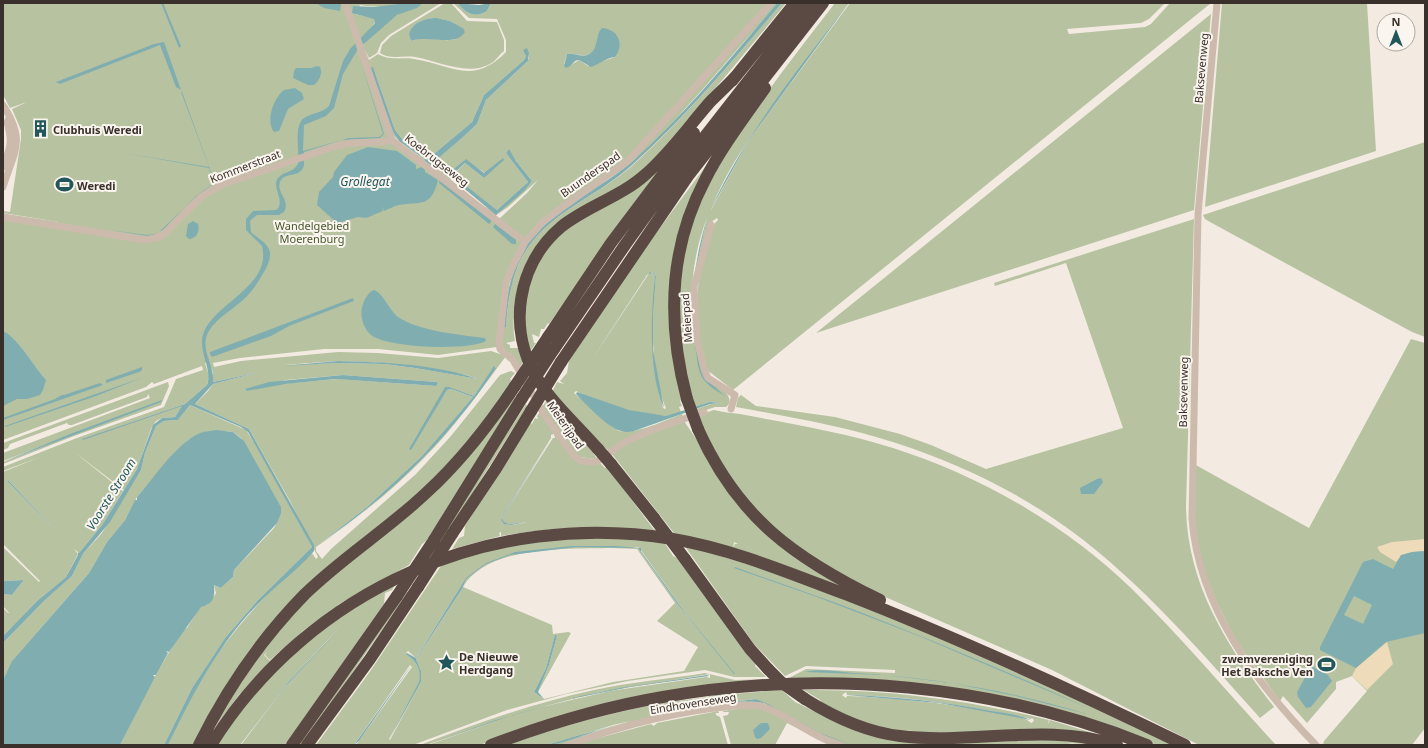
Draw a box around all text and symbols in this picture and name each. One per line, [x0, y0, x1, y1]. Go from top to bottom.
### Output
north arrow [1376, 12, 1416, 52]
text: N [1392, 14, 1400, 29]
street label: Baksevenweg [1190, 32, 1212, 104]
building icon: Clubhuis Weredi [30, 119, 50, 139]
place label: Clubhuis Weredi [53, 122, 142, 137]
street label: Koebrugseweg [402, 130, 472, 190]
street label: Kommerstraat [207, 146, 283, 186]
street label: Buunderspad [557, 148, 623, 200]
water label: Grollegat [340, 173, 391, 190]
sports icon: Weredi [54, 175, 74, 195]
place label: Weredi [77, 178, 116, 193]
park label: Wandelgebied Moerenburg [275, 218, 349, 246]
street label: Meierpad [677, 293, 695, 343]
street label: Baksevenweg [1175, 357, 1191, 427]
street label: Meierijpad [544, 398, 588, 452]
water label: Voorste Stroom [82, 455, 140, 533]
place label: De Nieuwe Herdgang [459, 649, 519, 677]
place label: zwemvereniging Het Baksche Ven [1221, 651, 1313, 679]
place icon: De Nieuwe Herdgang [436, 652, 456, 672]
sports icon: zwemvereniging Het Baksche Ven [1316, 654, 1336, 674]
street label: Eindhovenseweg [649, 689, 737, 717]

